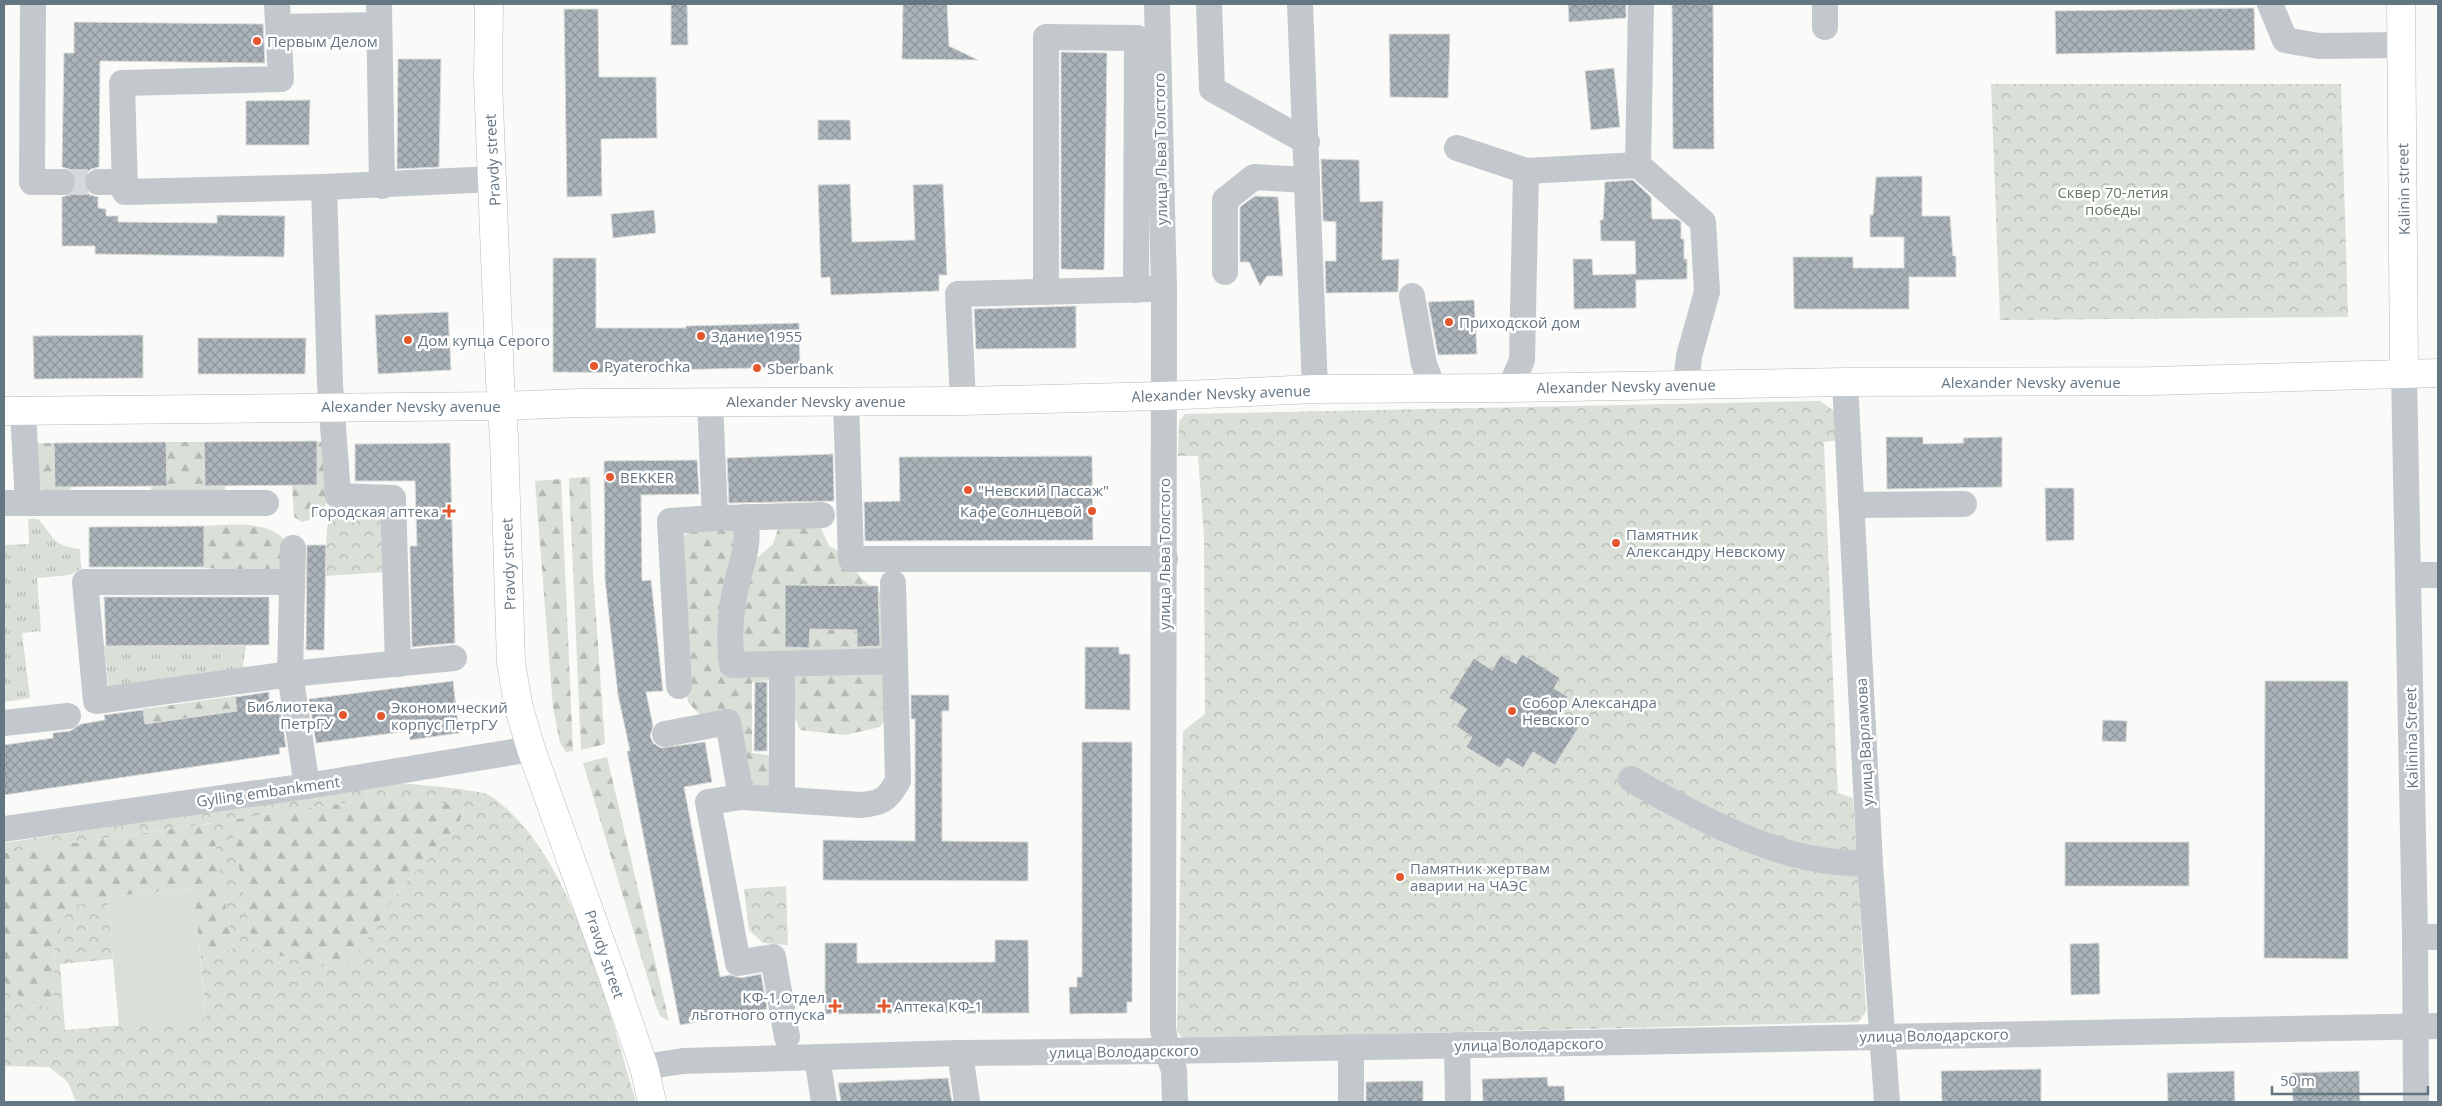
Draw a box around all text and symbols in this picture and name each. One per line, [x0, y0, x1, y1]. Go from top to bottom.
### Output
place label: Первым Делом [267, 31, 378, 51]
marker: Первым Делом [251, 35, 263, 47]
street label: улица Льва Толстого [1149, 73, 1171, 225]
street label: Pravdy street [480, 113, 504, 207]
street label: Kalinin street [2392, 143, 2414, 235]
park label: Сквер 70-летия победы [2057, 182, 2169, 219]
place label: Приходской дом [1459, 312, 1580, 332]
marker: Приходской дом [1443, 316, 1455, 328]
place label: Здание 1955 [711, 326, 802, 346]
place label: Дом купца Серого [418, 330, 550, 350]
marker: Здание 1955 [695, 330, 707, 342]
marker: Дом купца Серого [402, 334, 414, 346]
place label: Pyaterochka [604, 356, 690, 376]
place label: Sberbank [767, 358, 834, 378]
marker: Pyaterochka [588, 360, 600, 372]
marker: Sberbank [751, 362, 763, 374]
street label: Alexander Nevsky avenue [1941, 372, 2121, 392]
street label: Alexander Nevsky avenue [1536, 374, 1716, 398]
street label: Alexander Nevsky avenue [1131, 380, 1311, 406]
street label: Alexander Nevsky avenue [726, 391, 906, 411]
street label: Alexander Nevsky avenue [321, 396, 501, 416]
place label: BEKKER [620, 467, 675, 487]
marker: BEKKER [604, 471, 616, 483]
street label: улица Льва Толстого [1154, 478, 1174, 630]
place label: "Невский Пассаж" [978, 480, 1109, 500]
marker: "Невский Пассаж" [962, 484, 974, 496]
place label: Городская аптека [311, 501, 439, 521]
place label: Кафе Солнцевой [960, 501, 1082, 521]
marker: Городская аптека [443, 505, 455, 517]
marker: Кафе Солнцевой [1086, 505, 1098, 517]
street label: Pravdy street [496, 517, 520, 611]
place label: Памятник Александру Невскому [1626, 524, 1786, 561]
marker: Памятник Александру Невскому [1610, 537, 1622, 549]
street label: улица Варламова [1851, 677, 1877, 807]
street label: Kalinina Street [2400, 687, 2422, 789]
place label: Собор Александра Невского [1522, 692, 1657, 729]
place label: Библиотека ПетрГУ [247, 696, 334, 733]
place label: Экономический корпус ПетрГУ [391, 697, 508, 734]
marker: Собор Александра Невского [1506, 705, 1518, 717]
marker: Библиотека ПетрГУ [337, 709, 349, 721]
marker: Экономический корпус ПетрГУ [375, 710, 387, 722]
street label: Gylling embankment [195, 771, 341, 811]
place label: Памятник жертвам аварии на ЧАЭС [1410, 858, 1550, 895]
marker: Памятник жертвам аварии на ЧАЭС [1394, 871, 1406, 883]
street label: Pravdy street [581, 907, 629, 1001]
place label: КФ-1,Отдел льготного отпуска [691, 987, 825, 1024]
place label: Аптека КФ-1 [894, 996, 983, 1016]
marker: КФ-1,Отдел льготного отпуска [829, 1000, 841, 1012]
marker: Аптека КФ-1 [878, 1000, 890, 1012]
street label: улица Володарского [1859, 1024, 2009, 1046]
street label: улица Володарского [1454, 1033, 1604, 1055]
street label: улица Володарского [1049, 1040, 1199, 1062]
scale bar [2272, 1064, 2428, 1096]
text: 50 m [2280, 1070, 2315, 1090]

